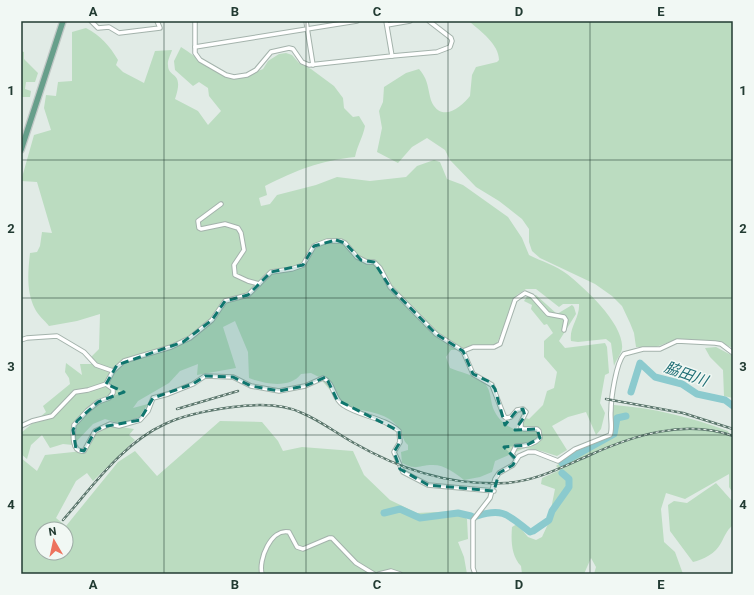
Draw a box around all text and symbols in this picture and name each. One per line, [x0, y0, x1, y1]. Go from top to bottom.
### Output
text: A [89, 4, 98, 19]
text: B [231, 4, 239, 19]
text: C [373, 4, 382, 19]
text: D [515, 4, 523, 19]
text: E [657, 4, 665, 19]
text: 1 [7, 83, 15, 98]
text: 1 [739, 83, 747, 98]
text: 2 [7, 221, 15, 236]
text: 2 [739, 221, 747, 236]
water label: 脇田川 [662, 358, 712, 391]
text: 3 [7, 359, 15, 374]
text: 3 [739, 359, 747, 374]
text: 4 [7, 497, 15, 512]
text: 4 [739, 497, 747, 512]
north arrow [34, 521, 74, 561]
text: N [48, 525, 58, 539]
text: A [89, 577, 98, 592]
text: B [231, 577, 239, 592]
text: C [373, 577, 382, 592]
text: D [515, 577, 523, 592]
text: E [657, 577, 665, 592]

